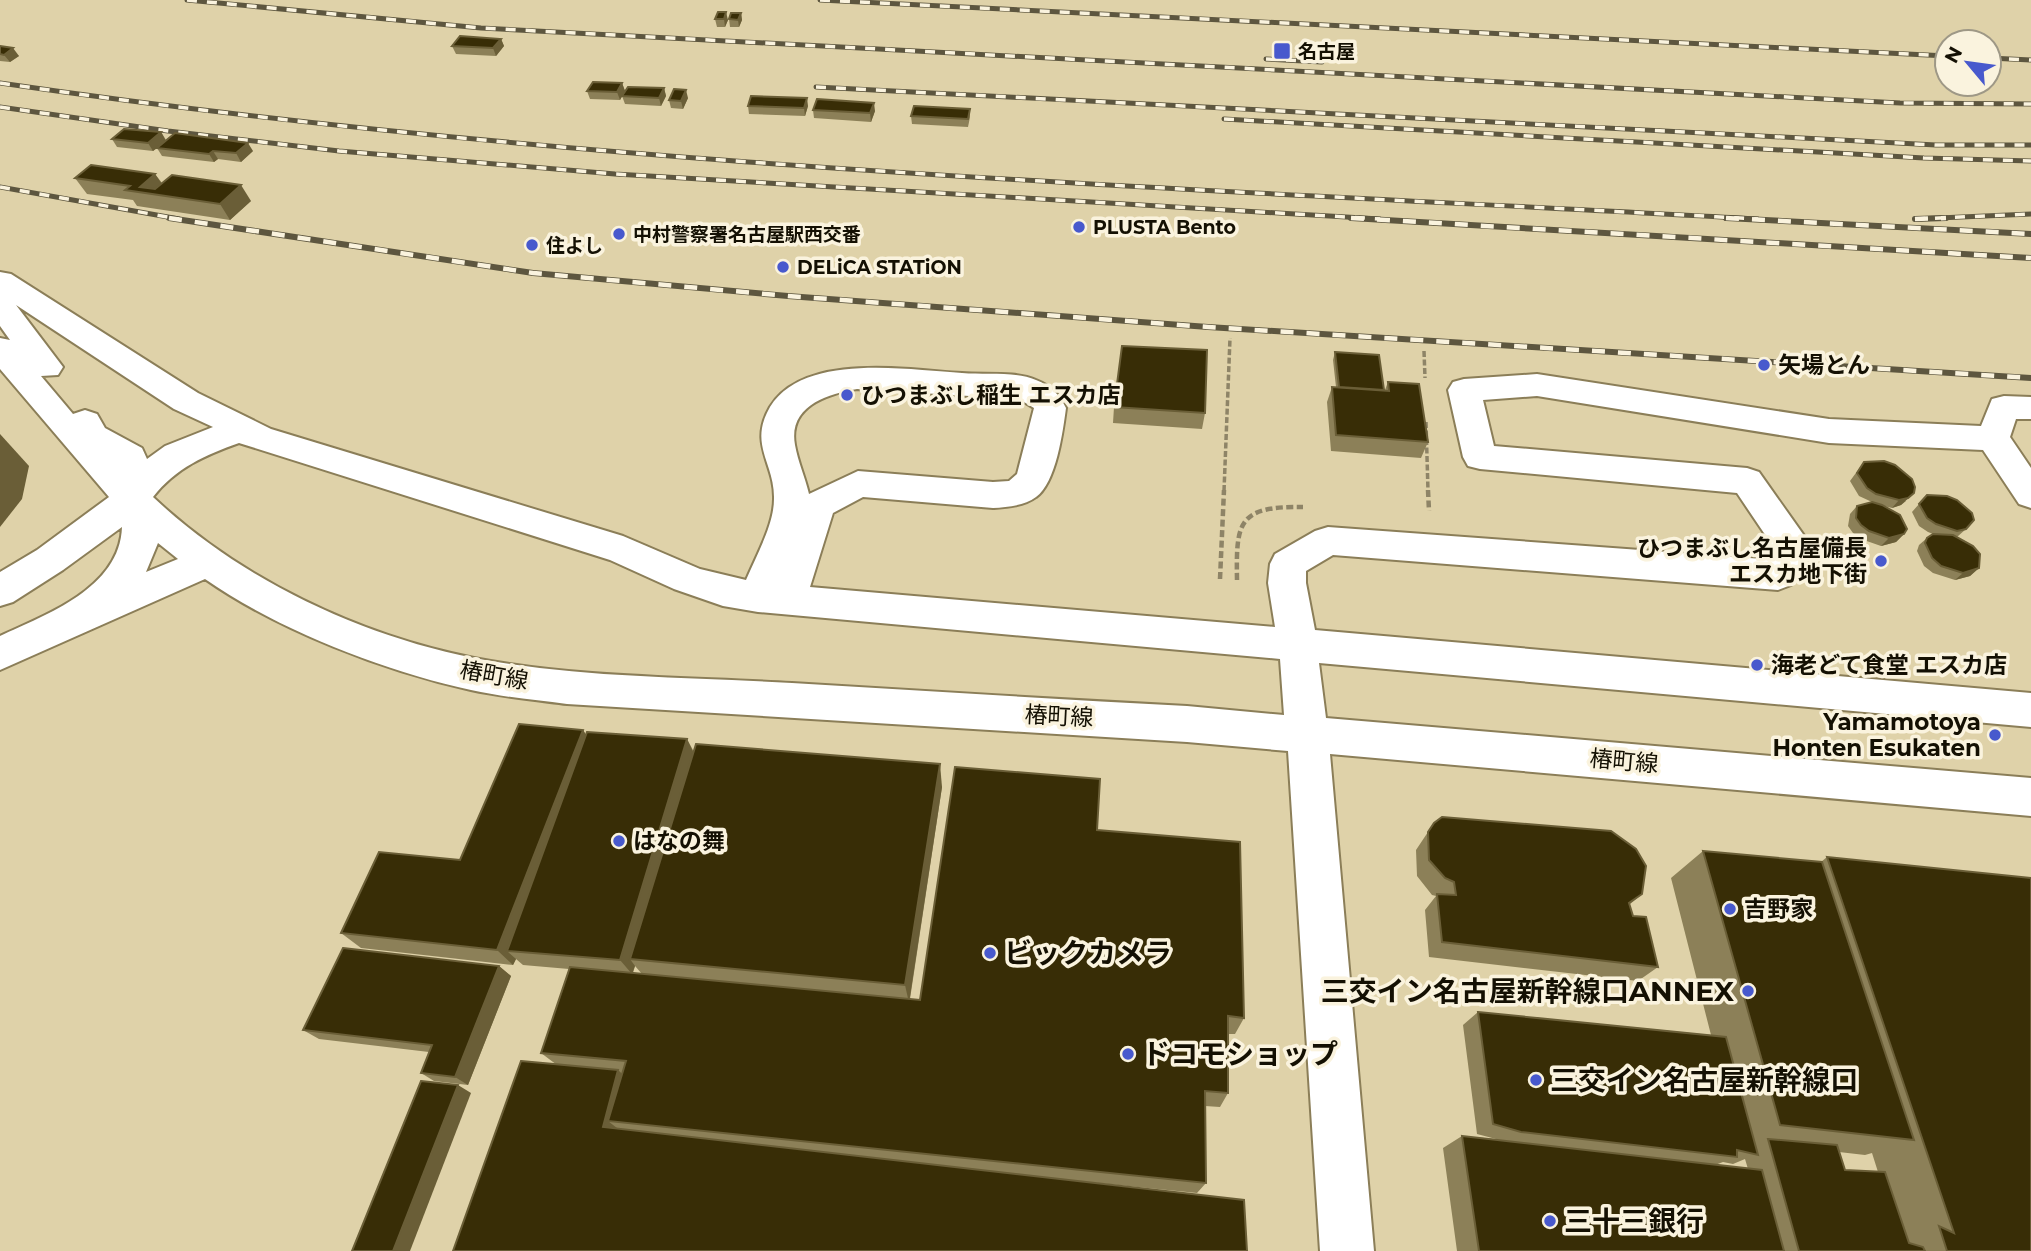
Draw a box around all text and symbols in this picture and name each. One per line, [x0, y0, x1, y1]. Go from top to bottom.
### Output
north arrow [1933, 28, 2003, 98]
place label: 名古屋 [1298, 40, 1355, 63]
marker: 名古屋 [1272, 41, 1292, 61]
text: N [1940, 43, 1967, 67]
place label: PLUSTA Bento [1093, 216, 1236, 239]
marker: PLUSTA Bento [1071, 219, 1087, 235]
place label: 中村警察署名古屋駅西交番 [633, 223, 861, 246]
marker: 中村警察署名古屋駅西交番 [611, 226, 627, 242]
place label: 住よし [546, 234, 603, 257]
marker: 住よし [524, 237, 540, 253]
place label: DELiCA STATiON [797, 256, 962, 279]
marker: DELiCA STATiON [775, 259, 791, 275]
place label: 矢場とん [1778, 351, 1870, 379]
marker: 矢場とん [1756, 357, 1772, 373]
place label: ひつまぶし稲生 エスカ店 [861, 381, 1121, 409]
marker: ひつまぶし稲生 エスカ店 [839, 387, 855, 403]
place label: ひつまぶし名古屋備長 エスカ地下街 [1637, 534, 1867, 588]
marker: ひつまぶし名古屋備長 エスカ地下街 [1873, 553, 1889, 569]
place label: 海老どて食堂 エスカ店 [1771, 651, 2007, 679]
street label: 椿町線 [458, 655, 530, 695]
marker: 海老どて食堂 エスカ店 [1749, 657, 1765, 673]
street label: 椿町線 [1024, 700, 1094, 732]
place label: Yamamotoya Honten Esukaten [1773, 708, 1981, 762]
marker: Yamamotoya Honten Esukaten [1987, 727, 2003, 743]
street label: 椿町線 [1588, 744, 1660, 778]
place label: はなの舞 [633, 827, 725, 855]
marker: はなの舞 [611, 833, 627, 849]
place label: 吉野家 [1744, 895, 1813, 923]
marker: 吉野家 [1722, 901, 1738, 917]
place label: ビックカメラ [1004, 936, 1172, 970]
marker: ビックカメラ [982, 945, 998, 961]
place label: 三交イン名古屋新幹線口ANNEX [1321, 974, 1734, 1008]
marker: 三交イン名古屋新幹線口ANNEX [1740, 983, 1756, 999]
place label: ドコモショップ [1142, 1037, 1338, 1071]
marker: ドコモショップ [1120, 1046, 1136, 1062]
place label: 三交イン名古屋新幹線口 [1550, 1063, 1858, 1097]
marker: 三交イン名古屋新幹線口 [1528, 1072, 1544, 1088]
place label: 三十三銀行 [1564, 1204, 1704, 1238]
marker: 三十三銀行 [1542, 1213, 1558, 1229]

